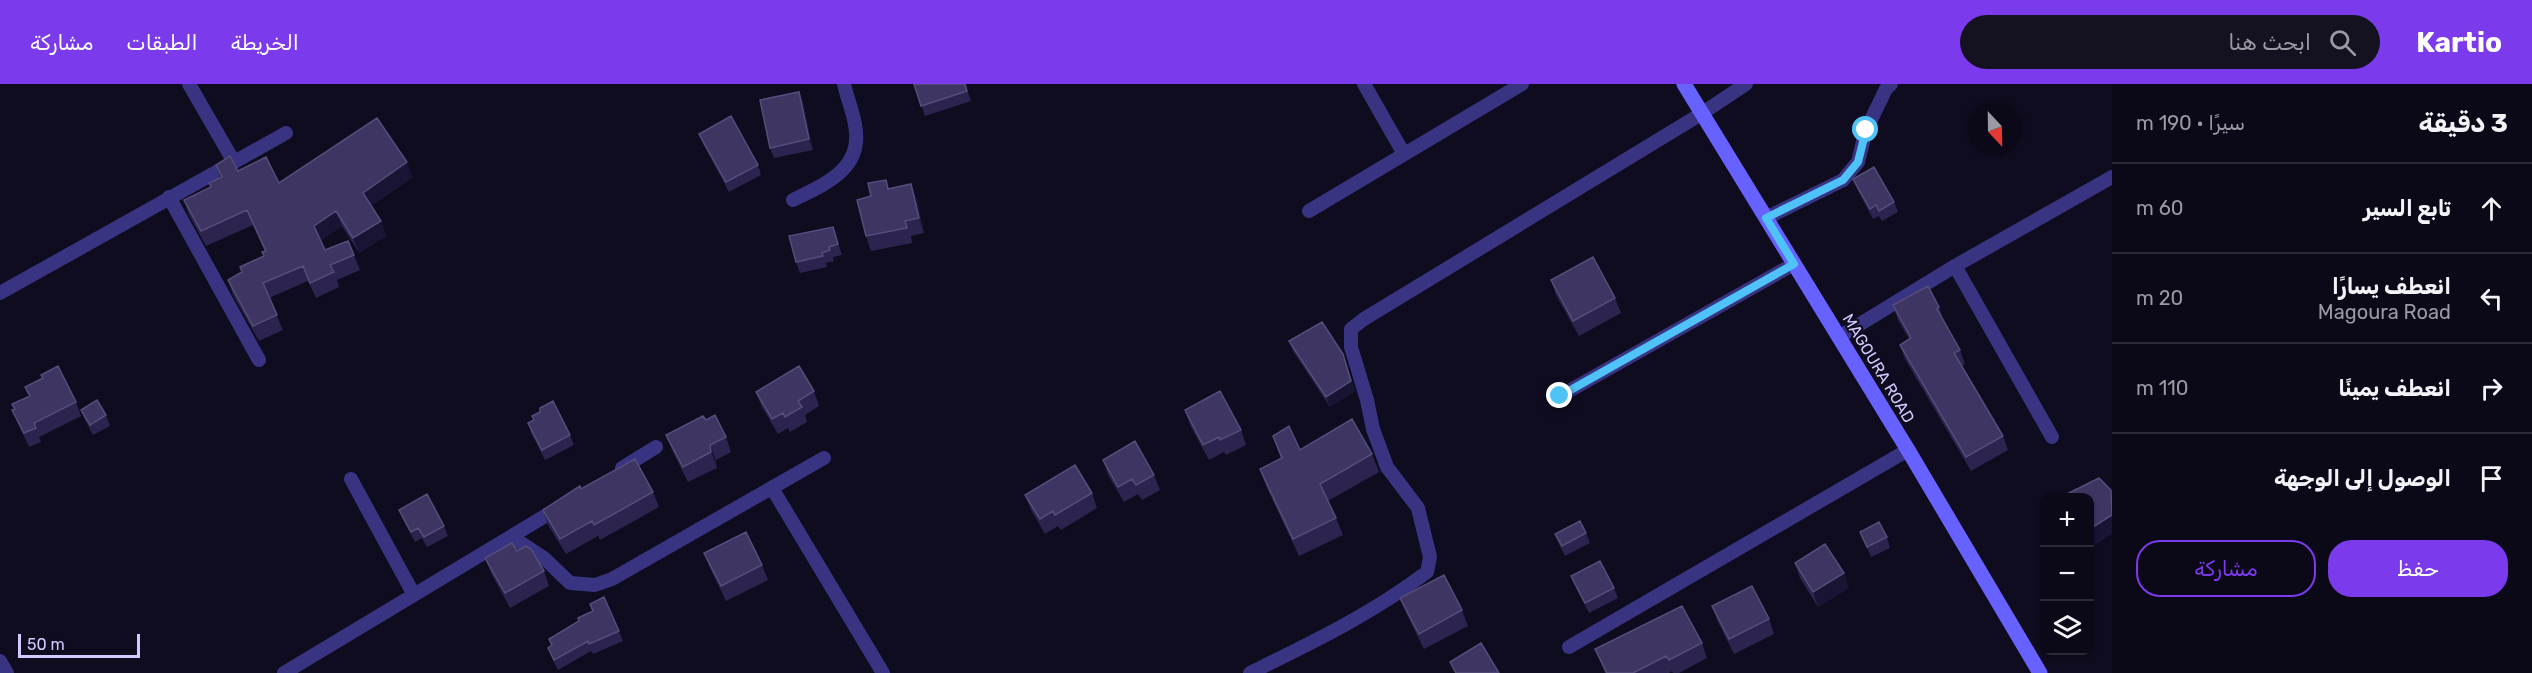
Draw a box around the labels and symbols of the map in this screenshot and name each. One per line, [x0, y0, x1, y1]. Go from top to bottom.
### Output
north arrow [1968, 102, 2022, 156]
route start [1852, 116, 1878, 142]
street label: MAGOURA ROAD [1839, 310, 1919, 426]
route end [1546, 382, 1572, 408]
scale bar [18, 631, 140, 658]

